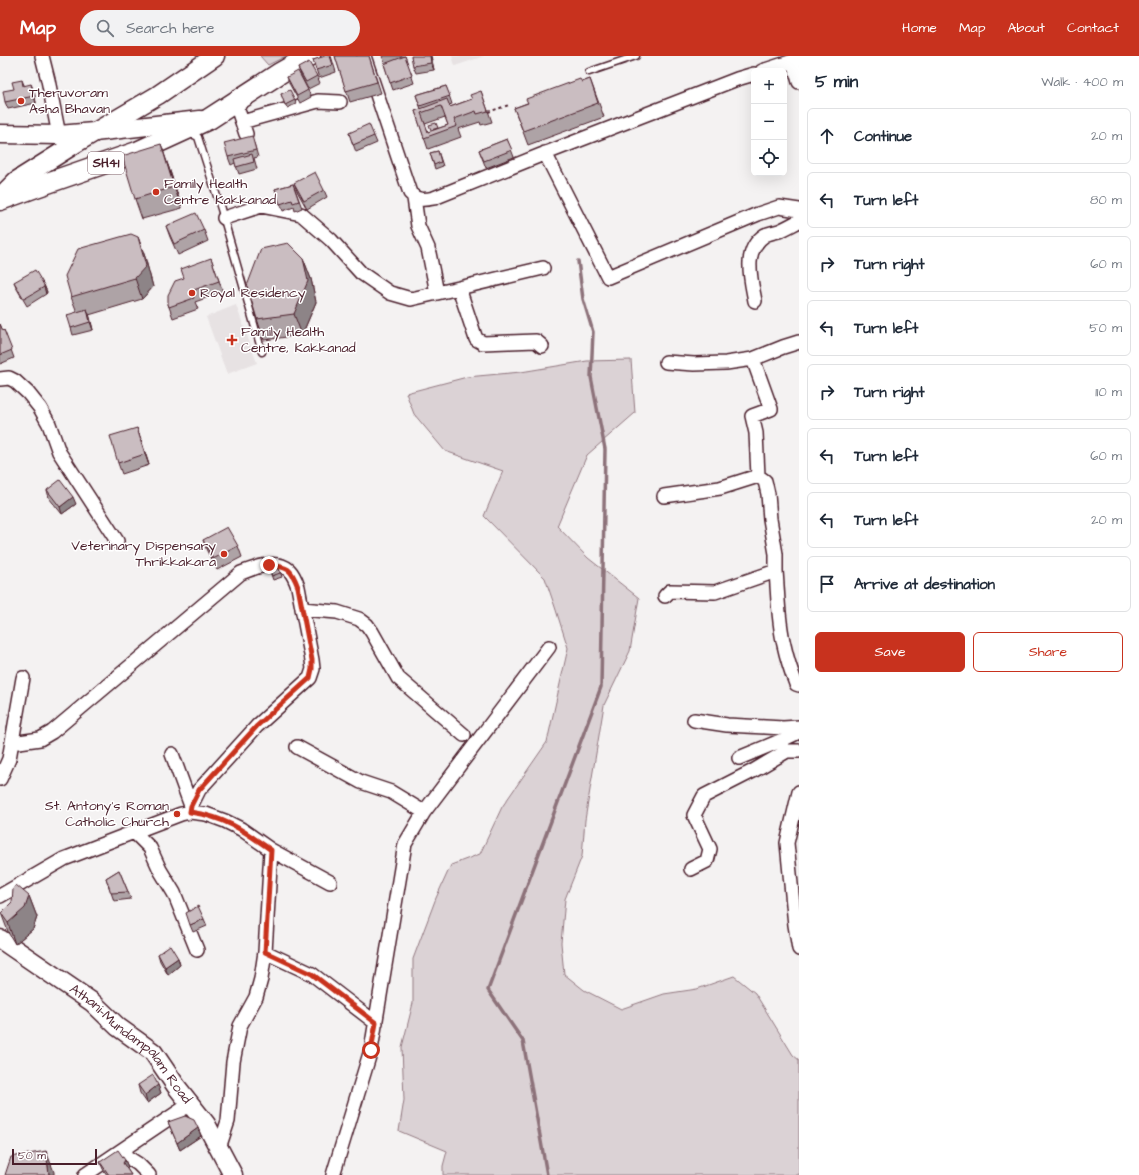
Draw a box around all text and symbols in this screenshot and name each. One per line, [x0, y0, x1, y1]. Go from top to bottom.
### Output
search box [80, 10, 360, 46]
text: Map [20, 15, 56, 42]
icon: search [94, 17, 116, 39]
text: Search here [126, 18, 215, 39]
text: Home [902, 18, 937, 38]
text: Map [959, 18, 985, 38]
text: About [1007, 18, 1045, 38]
text: Contact [1067, 18, 1119, 38]
map controls [751, 68, 787, 176]
button: + [751, 68, 787, 104]
text: 5 min [815, 70, 858, 94]
text: Walk · 400 m [1041, 73, 1123, 91]
place label: Theruvoram Asha Bhavan [29, 83, 110, 119]
marker: Theruvoram Asha Bhavan [16, 96, 26, 106]
button: − [751, 104, 787, 140]
icon: ahead [816, 125, 838, 147]
text: Continue [854, 126, 912, 147]
text: 20 m [1091, 127, 1122, 145]
button: locate [751, 140, 787, 176]
road number: SH41 [88, 152, 124, 174]
place label: Family Health Centre Kakkanad [164, 174, 276, 210]
marker: Family Health Centre Kakkanad [151, 187, 161, 197]
icon: left [816, 189, 838, 211]
text: Turn left [854, 190, 918, 211]
text: 80 m [1090, 191, 1122, 209]
icon: right [816, 253, 838, 275]
text: Turn right [854, 254, 925, 275]
text: 60 m [1090, 255, 1122, 273]
place label: Royal Residency [200, 283, 306, 303]
marker: Royal Residency [187, 288, 197, 298]
icon: left [816, 317, 838, 339]
text: Turn left [854, 318, 918, 339]
text: 50 m [1089, 319, 1122, 337]
place label: Family Health Centre, Kakkanad [241, 322, 356, 358]
marker: Family Health Centre, Kakkanad [226, 334, 238, 346]
icon: right [816, 381, 838, 403]
text: Turn right [854, 382, 925, 403]
text: 110 m [1095, 383, 1122, 401]
icon: left [816, 445, 838, 467]
text: Turn left [854, 446, 918, 467]
text: 60 m [1090, 447, 1122, 465]
icon: left [816, 509, 838, 531]
text: Turn left [854, 510, 918, 531]
text: 20 m [1091, 511, 1122, 529]
place label: Veterinary Dispensary Thrikkakara [71, 536, 216, 572]
marker: Veterinary Dispensary Thrikkakara [219, 549, 229, 559]
route end [260, 556, 278, 574]
icon: arrive [816, 573, 838, 595]
text: Arrive at destination [854, 574, 995, 595]
button: Save [815, 632, 965, 672]
button: Share [973, 632, 1123, 672]
place label: St. Antony's Roman Catholic Church [45, 796, 169, 832]
marker: St. Antony's Roman Catholic Church [172, 809, 182, 819]
street label: Athani-Mundampalam Road [65, 979, 196, 1108]
route start [362, 1041, 380, 1059]
scale bar [12, 1147, 97, 1166]
text: 50 m [18, 1148, 46, 1163]

